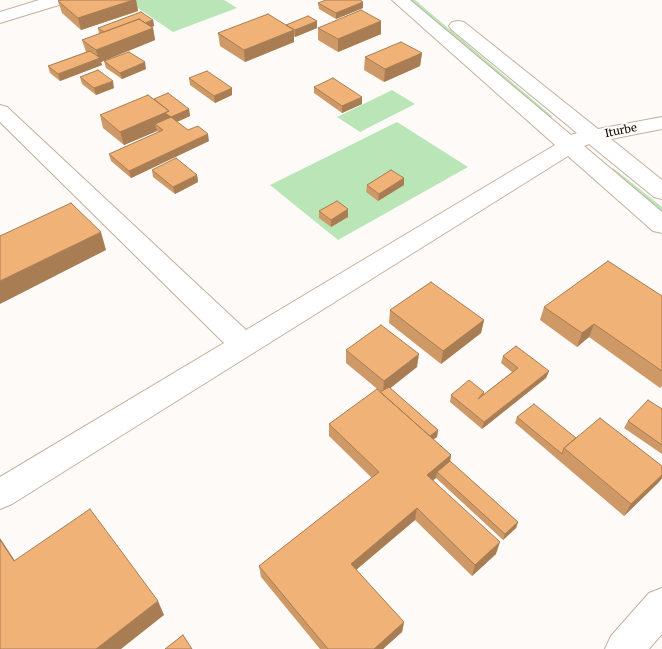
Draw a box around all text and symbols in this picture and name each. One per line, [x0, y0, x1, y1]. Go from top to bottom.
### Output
street label: Iturbe [604, 121, 638, 141]

